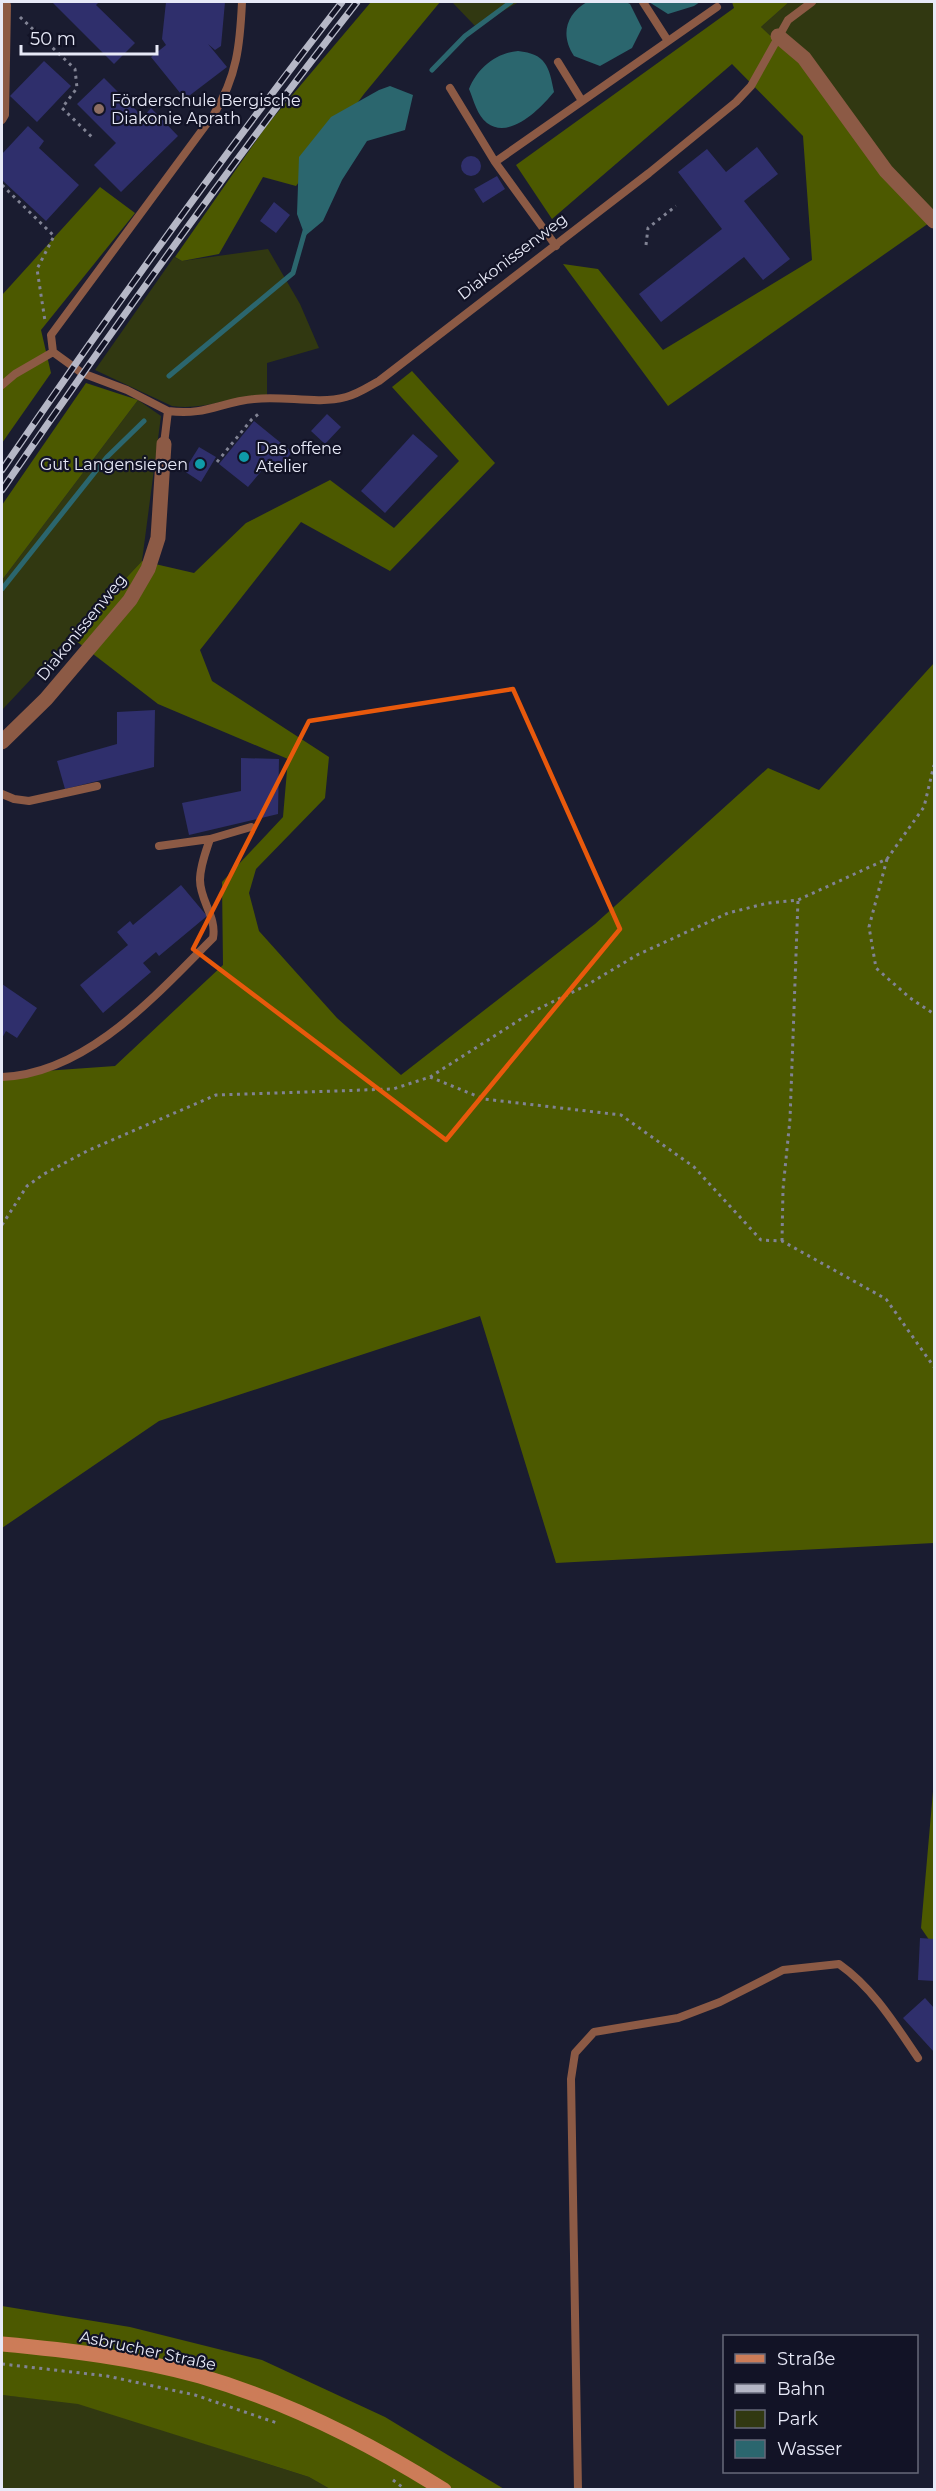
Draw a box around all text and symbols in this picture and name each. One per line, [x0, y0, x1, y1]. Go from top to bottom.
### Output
scale bar [21, 18, 158, 56]
text: 50 m [30, 28, 76, 50]
place label: Förderschule Bergische Diakonie Aprath [111, 91, 301, 128]
marker: Förderschule Bergische Diakonie Aprath [92, 102, 106, 116]
street label: Diakonissenweg [454, 209, 571, 304]
place label: Das offene Atelier [256, 439, 342, 476]
marker: Das offene Atelier [237, 450, 251, 464]
place label: Gut Langensiepen [40, 455, 188, 474]
marker: Gut Langensiepen [193, 457, 207, 471]
street label: Diakonissenweg [33, 570, 130, 684]
street label: Asbrucher Straße [78, 2327, 218, 2374]
legend [723, 2335, 918, 2473]
text: Straße [777, 2348, 836, 2370]
text: Bahn [777, 2378, 826, 2400]
text: Park [777, 2408, 818, 2430]
text: Wasser [777, 2438, 842, 2460]

